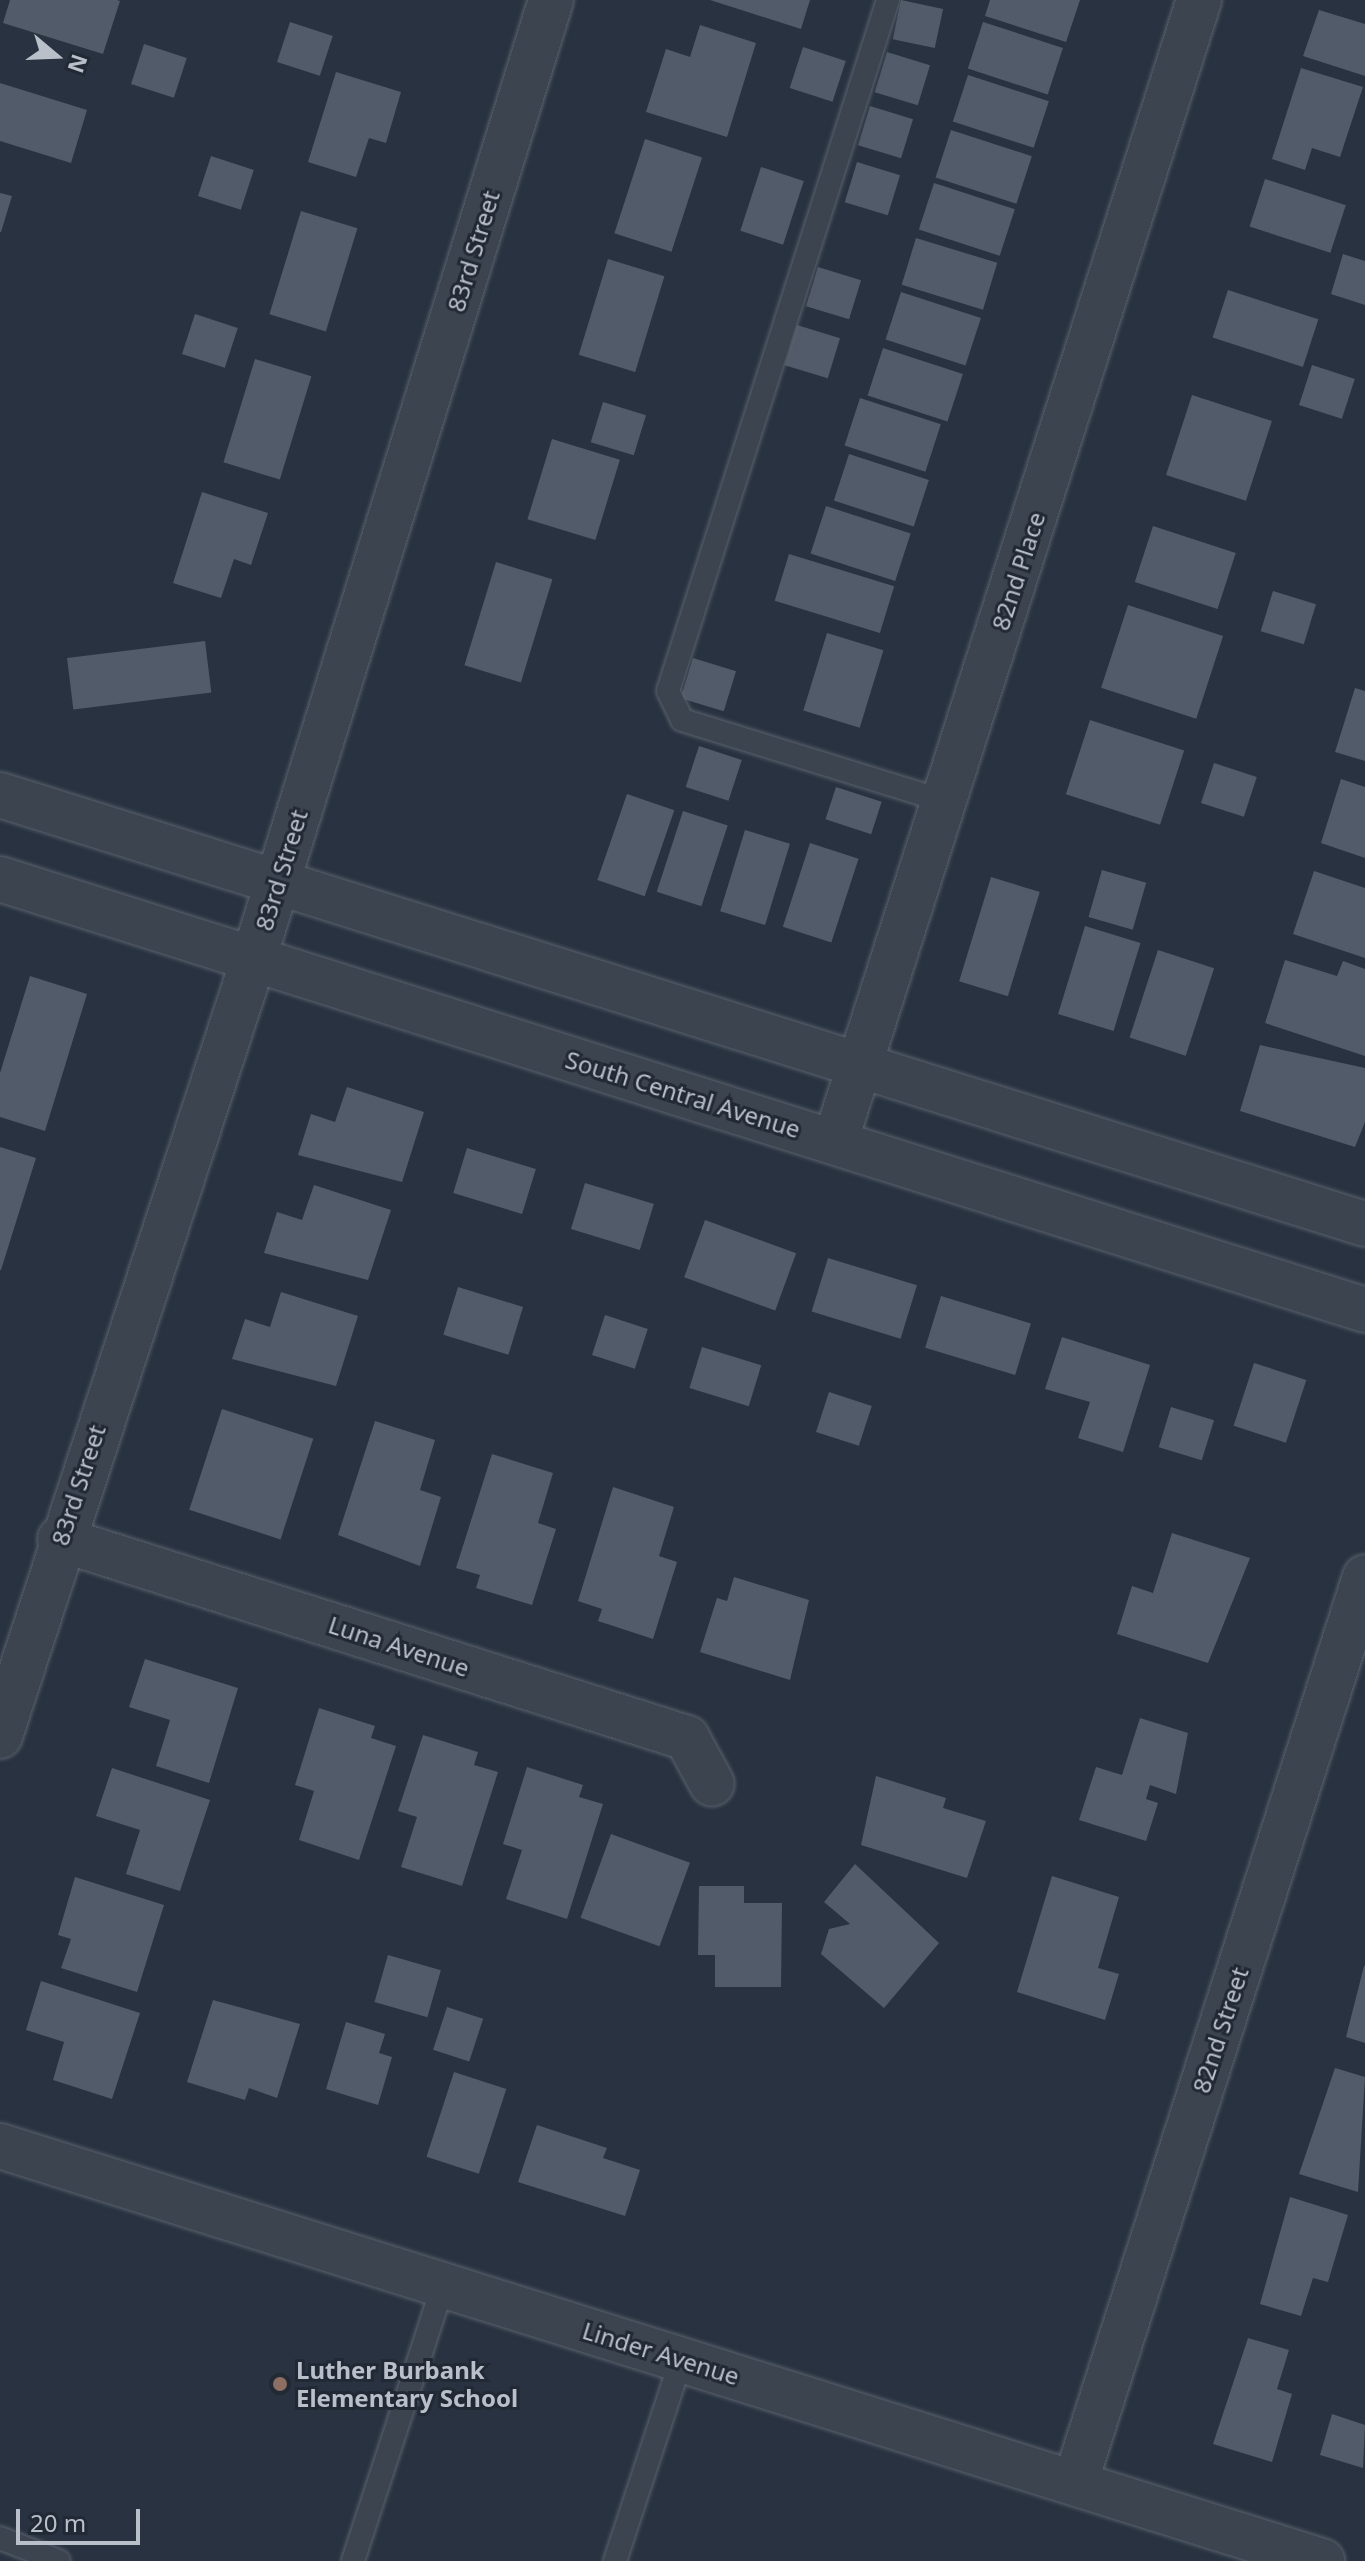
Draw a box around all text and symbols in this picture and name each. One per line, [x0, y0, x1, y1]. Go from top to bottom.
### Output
north arrow [16, 16, 96, 96]
text: N [62, 50, 96, 77]
street label: 83rd Street [441, 187, 505, 315]
street label: 82nd Place [985, 508, 1051, 634]
street label: 83rd Street [249, 806, 313, 934]
street label: South Central Avenue [562, 1045, 804, 1143]
street label: 83rd Street [45, 1421, 111, 1549]
street label: Luna Avenue [325, 1610, 473, 1682]
street label: 82nd Street [1186, 1964, 1254, 2096]
street label: Linder Avenue [579, 2316, 743, 2390]
place label: Luther Burbank Elementary School [296, 2356, 518, 2412]
marker: Luther Burbank Elementary School [271, 2375, 289, 2393]
scale bar [20, 2493, 144, 2543]
text: 20 m [30, 2506, 86, 2539]

